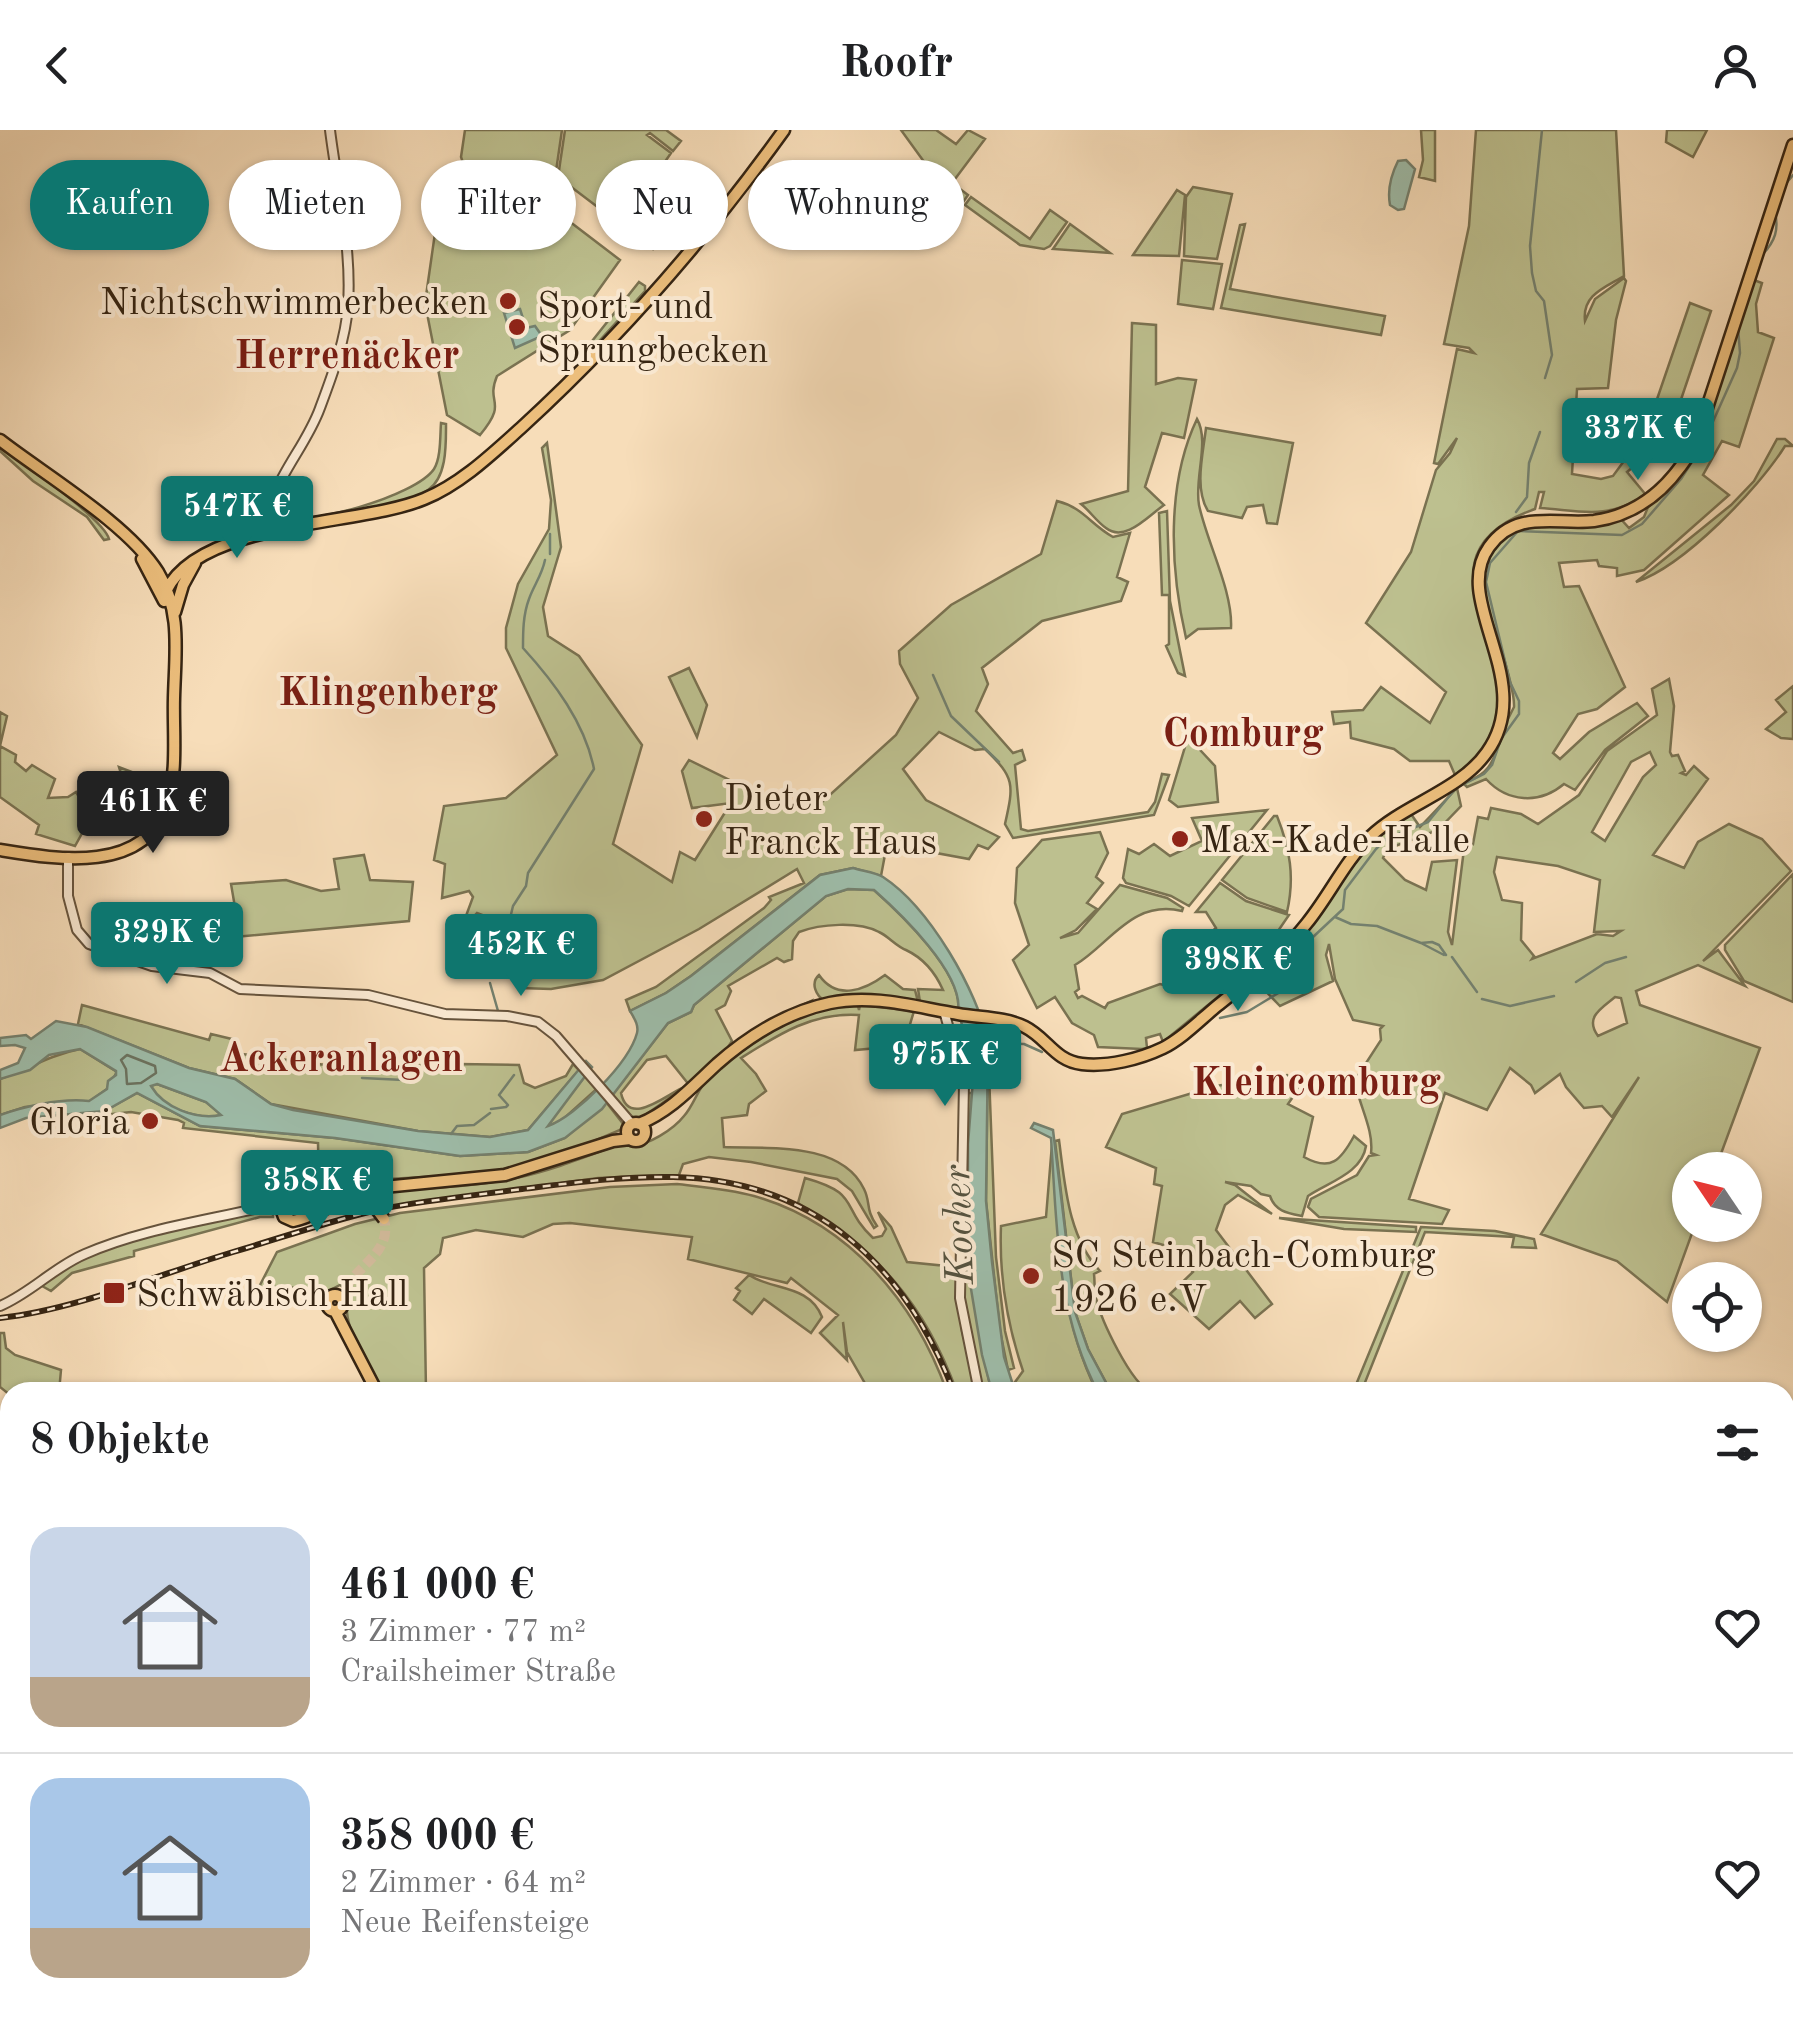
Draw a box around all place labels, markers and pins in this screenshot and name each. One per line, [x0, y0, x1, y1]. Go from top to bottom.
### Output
place label: Nichtschwimmerbecken [100, 285, 488, 323]
place label: Sport- und Sprungbecken [537, 289, 768, 371]
marker: Nichtschwimmerbecken [497, 290, 519, 312]
marker: Sport- und Sprungbecken [506, 316, 528, 338]
pin: 337K € [1557, 398, 1719, 483]
pin: 547K € [156, 476, 318, 561]
pin: 461K € [72, 771, 234, 856]
place label: Dieter Franck Haus [724, 781, 937, 863]
marker: Dieter Franck Haus [693, 808, 715, 830]
place label: Max-Kade-Halle [1200, 823, 1470, 861]
marker: Max-Kade-Halle [1169, 828, 1191, 850]
pin: 329K € [86, 902, 248, 987]
pin: 452K € [440, 914, 602, 999]
pin: 398K € [1157, 929, 1319, 1014]
pin: 975K € [864, 1024, 1026, 1109]
place label: Gloria [29, 1105, 130, 1143]
marker: Gloria [139, 1110, 161, 1132]
pin: 358K € [236, 1150, 398, 1235]
place label: SC Steinbach-Comburg 1926 e.V [1051, 1238, 1436, 1320]
marker: SC Steinbach-Comburg 1926 e.V [1020, 1265, 1042, 1287]
place label: Schwäbisch Hall [136, 1277, 408, 1315]
marker: Schwäbisch Hall [101, 1280, 127, 1306]

